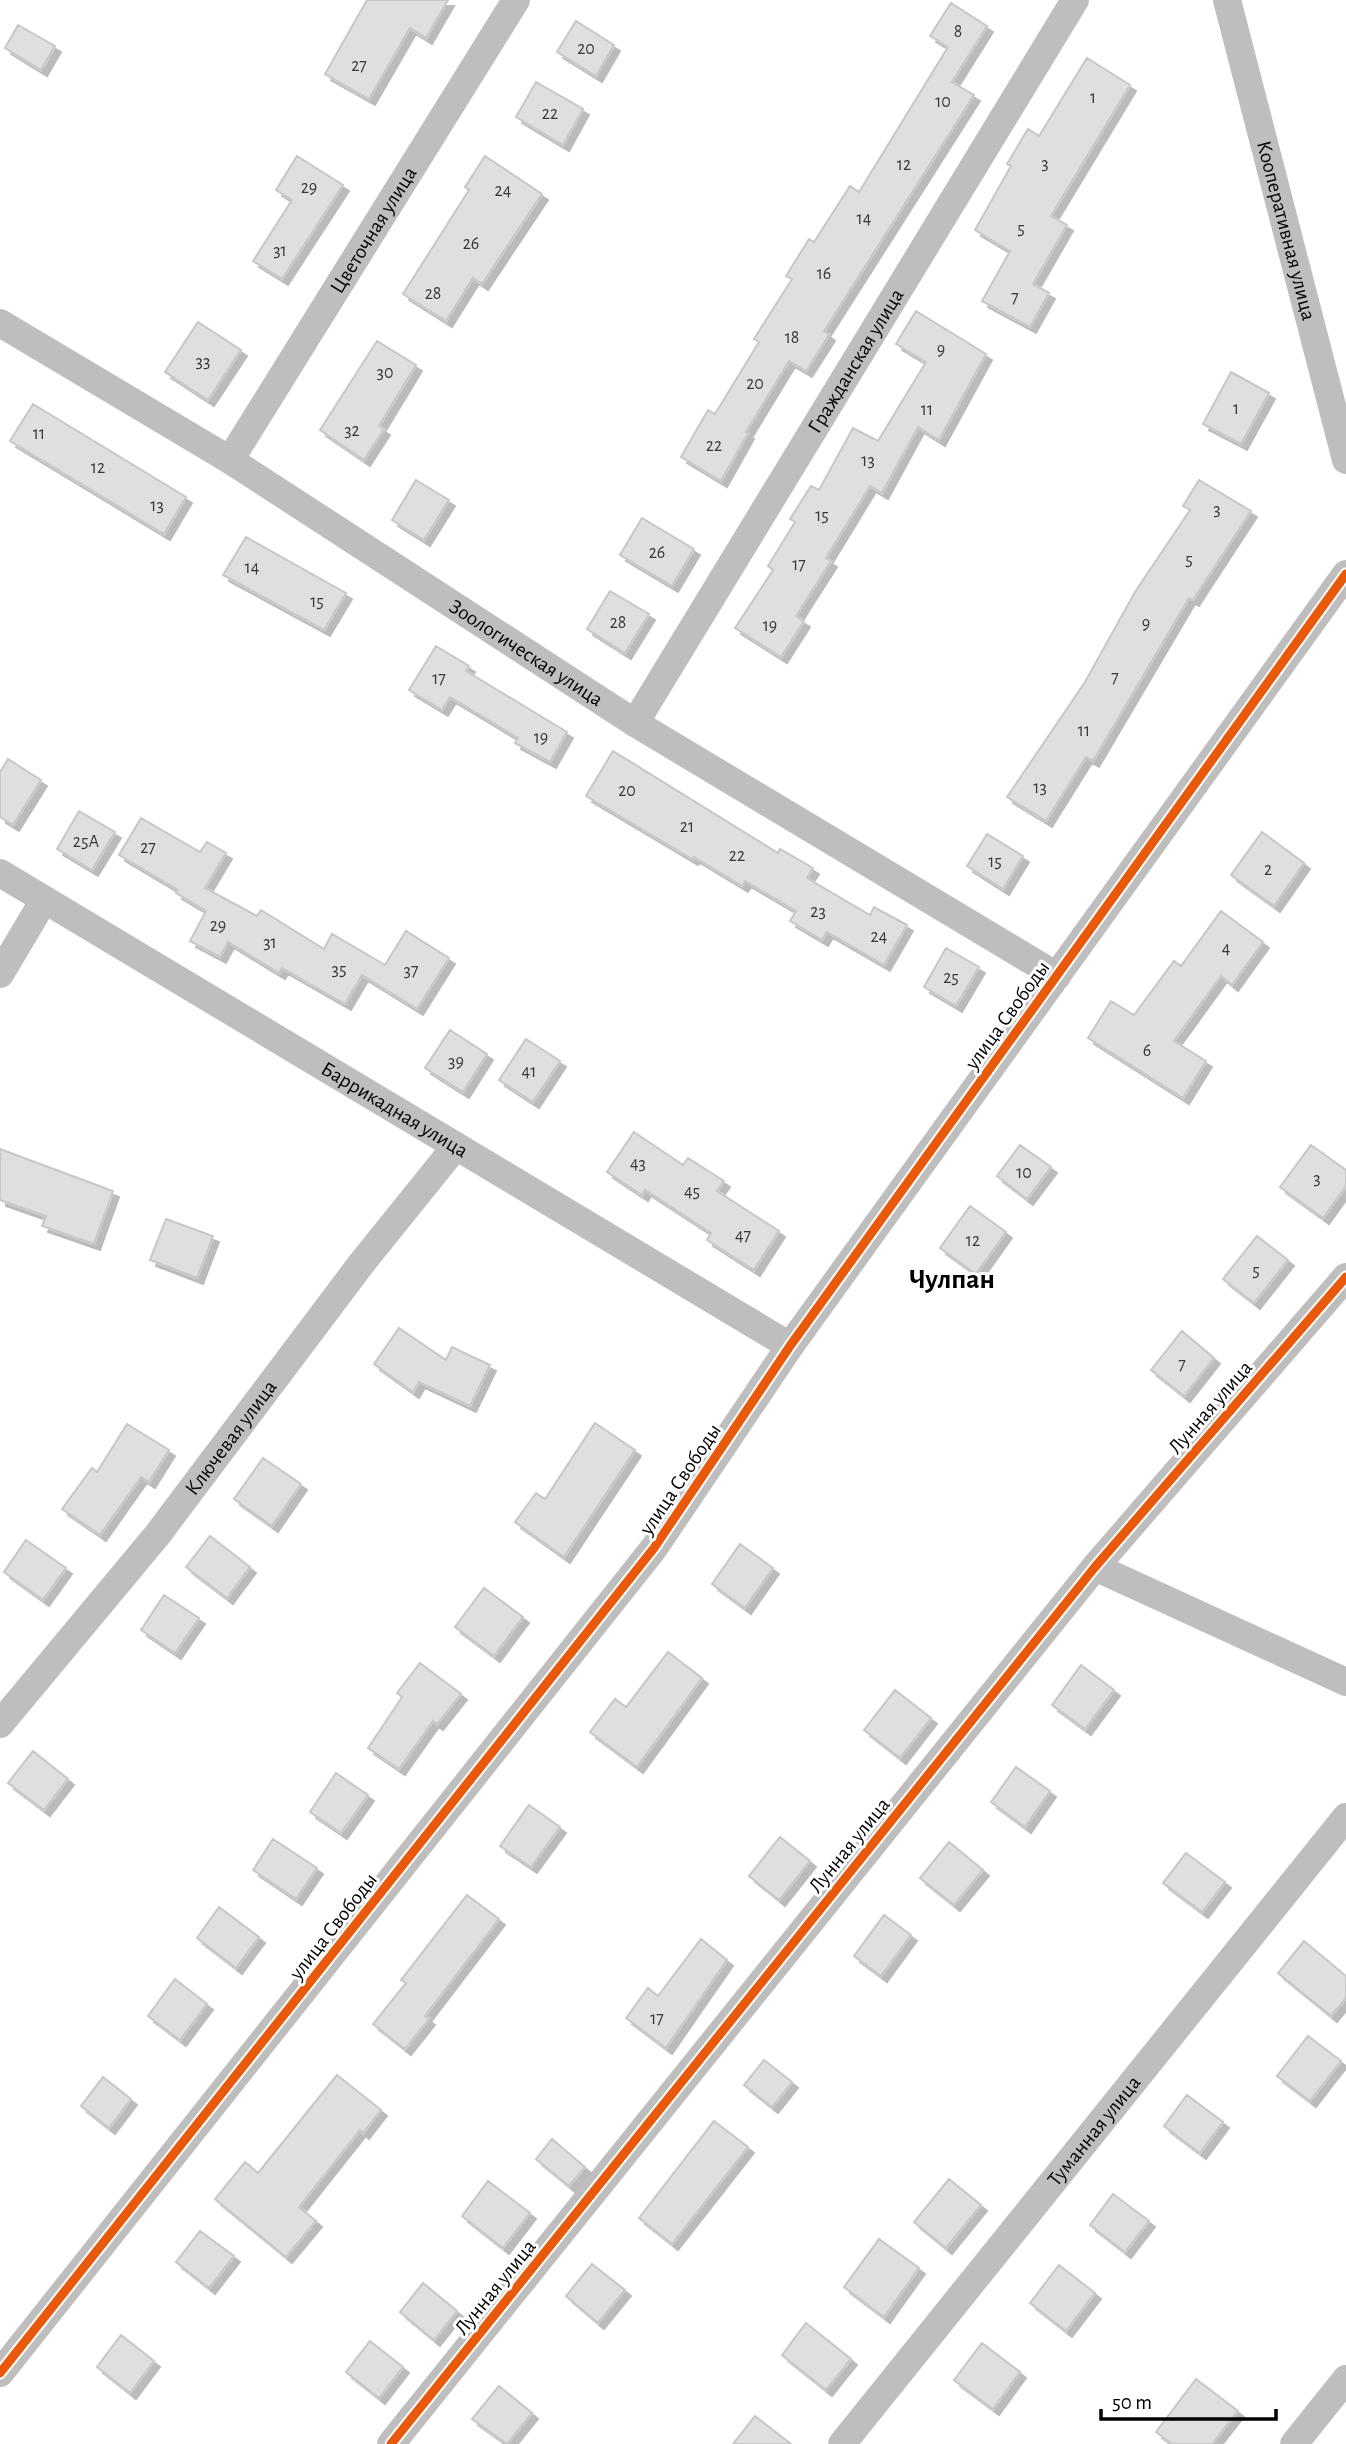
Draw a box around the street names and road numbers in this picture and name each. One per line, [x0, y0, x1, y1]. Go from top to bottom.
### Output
street label: Кооперативная улица [1253, 139, 1319, 323]
street label: Цветочная улица [326, 163, 421, 297]
street label: Гражданская улица [804, 285, 908, 437]
street label: Зоологическая улица [445, 595, 607, 710]
street label: улица Свободы [961, 957, 1054, 1074]
street label: Баррикадная улица [317, 1058, 472, 1162]
street label: Лунная улица [1164, 1356, 1257, 1458]
street label: Ключевая улица [181, 1376, 281, 1499]
street label: улица Свободы [635, 1420, 725, 1539]
street label: Лунная улица [805, 1793, 894, 1897]
street label: улица Свободы [285, 1869, 381, 1984]
street label: Туманная улица [1044, 2072, 1145, 2190]
street label: Лунная улица [451, 2235, 540, 2339]

